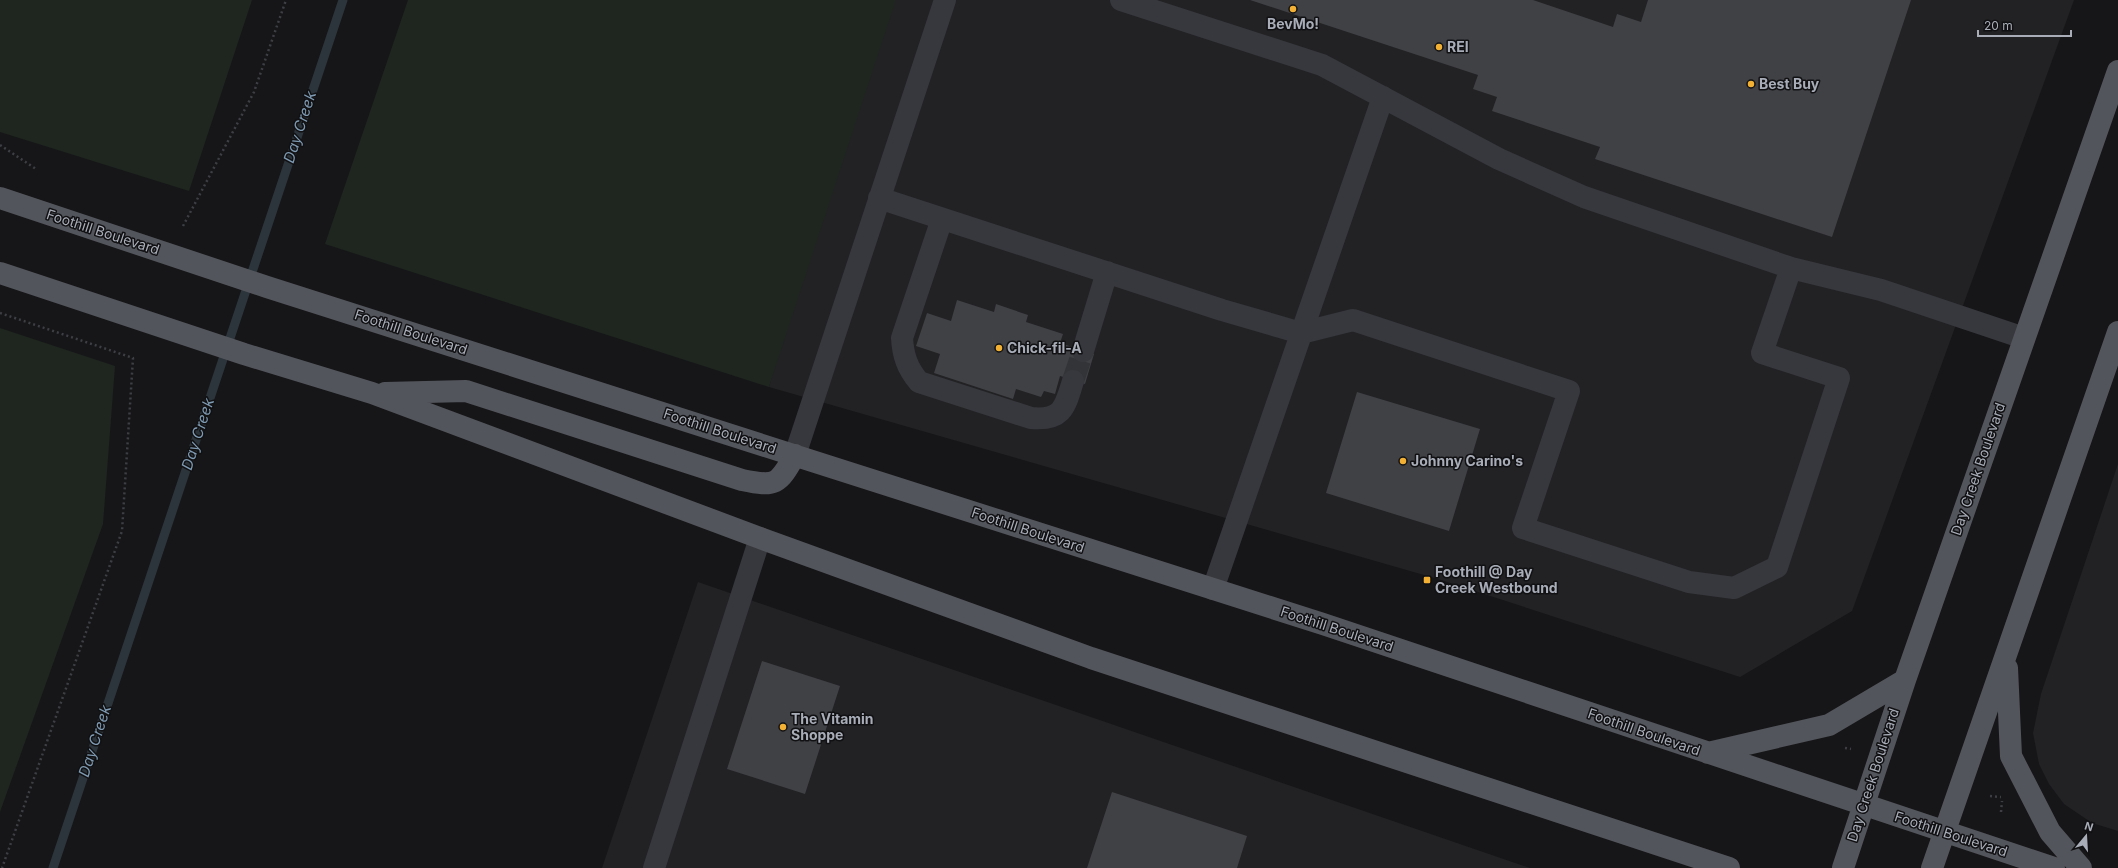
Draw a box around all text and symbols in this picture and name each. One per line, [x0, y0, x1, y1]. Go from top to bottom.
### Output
marker: BevMo! [1288, 4, 1298, 14]
scale bar [1978, 12, 2071, 38]
place label: BevMo! [1267, 15, 1319, 32]
text: 20 m [1984, 18, 2013, 33]
place label: REI [1447, 38, 1469, 55]
marker: REI [1434, 42, 1444, 52]
place label: Best Buy [1759, 75, 1820, 92]
marker: Best Buy [1746, 79, 1756, 89]
water label: Day Creek [279, 88, 320, 165]
street label: Foothill Boulevard [44, 205, 162, 258]
street label: Foothill Boulevard [352, 305, 470, 358]
place label: Chick-fil-A [1007, 339, 1082, 356]
marker: Chick-fil-A [994, 343, 1004, 353]
water label: Day Creek [177, 395, 218, 472]
street label: Day Creek Boulevard [1947, 400, 2008, 537]
street label: Foothill Boulevard [661, 404, 779, 457]
place label: Johnny Carino's [1411, 452, 1523, 469]
marker: Johnny Carino's [1398, 456, 1408, 466]
street label: Foothill Boulevard [969, 503, 1087, 556]
place label: Foothill @ Day Creek Westbound [1435, 563, 1558, 596]
marker: Foothill @ Day Creek Westbound [1422, 575, 1432, 585]
street label: Foothill Boulevard [1278, 602, 1396, 655]
water label: Day Creek [74, 702, 115, 779]
street label: Foothill Boulevard [1586, 704, 1703, 759]
street label: Day Creek Boulevard [1843, 706, 1902, 844]
place label: The Vitamin Shoppe [791, 710, 874, 743]
marker: The Vitamin Shoppe [778, 722, 788, 732]
street label: Foothill Boulevard [1892, 807, 2010, 860]
north arrow [2066, 816, 2106, 856]
text: N [2083, 819, 2095, 834]

